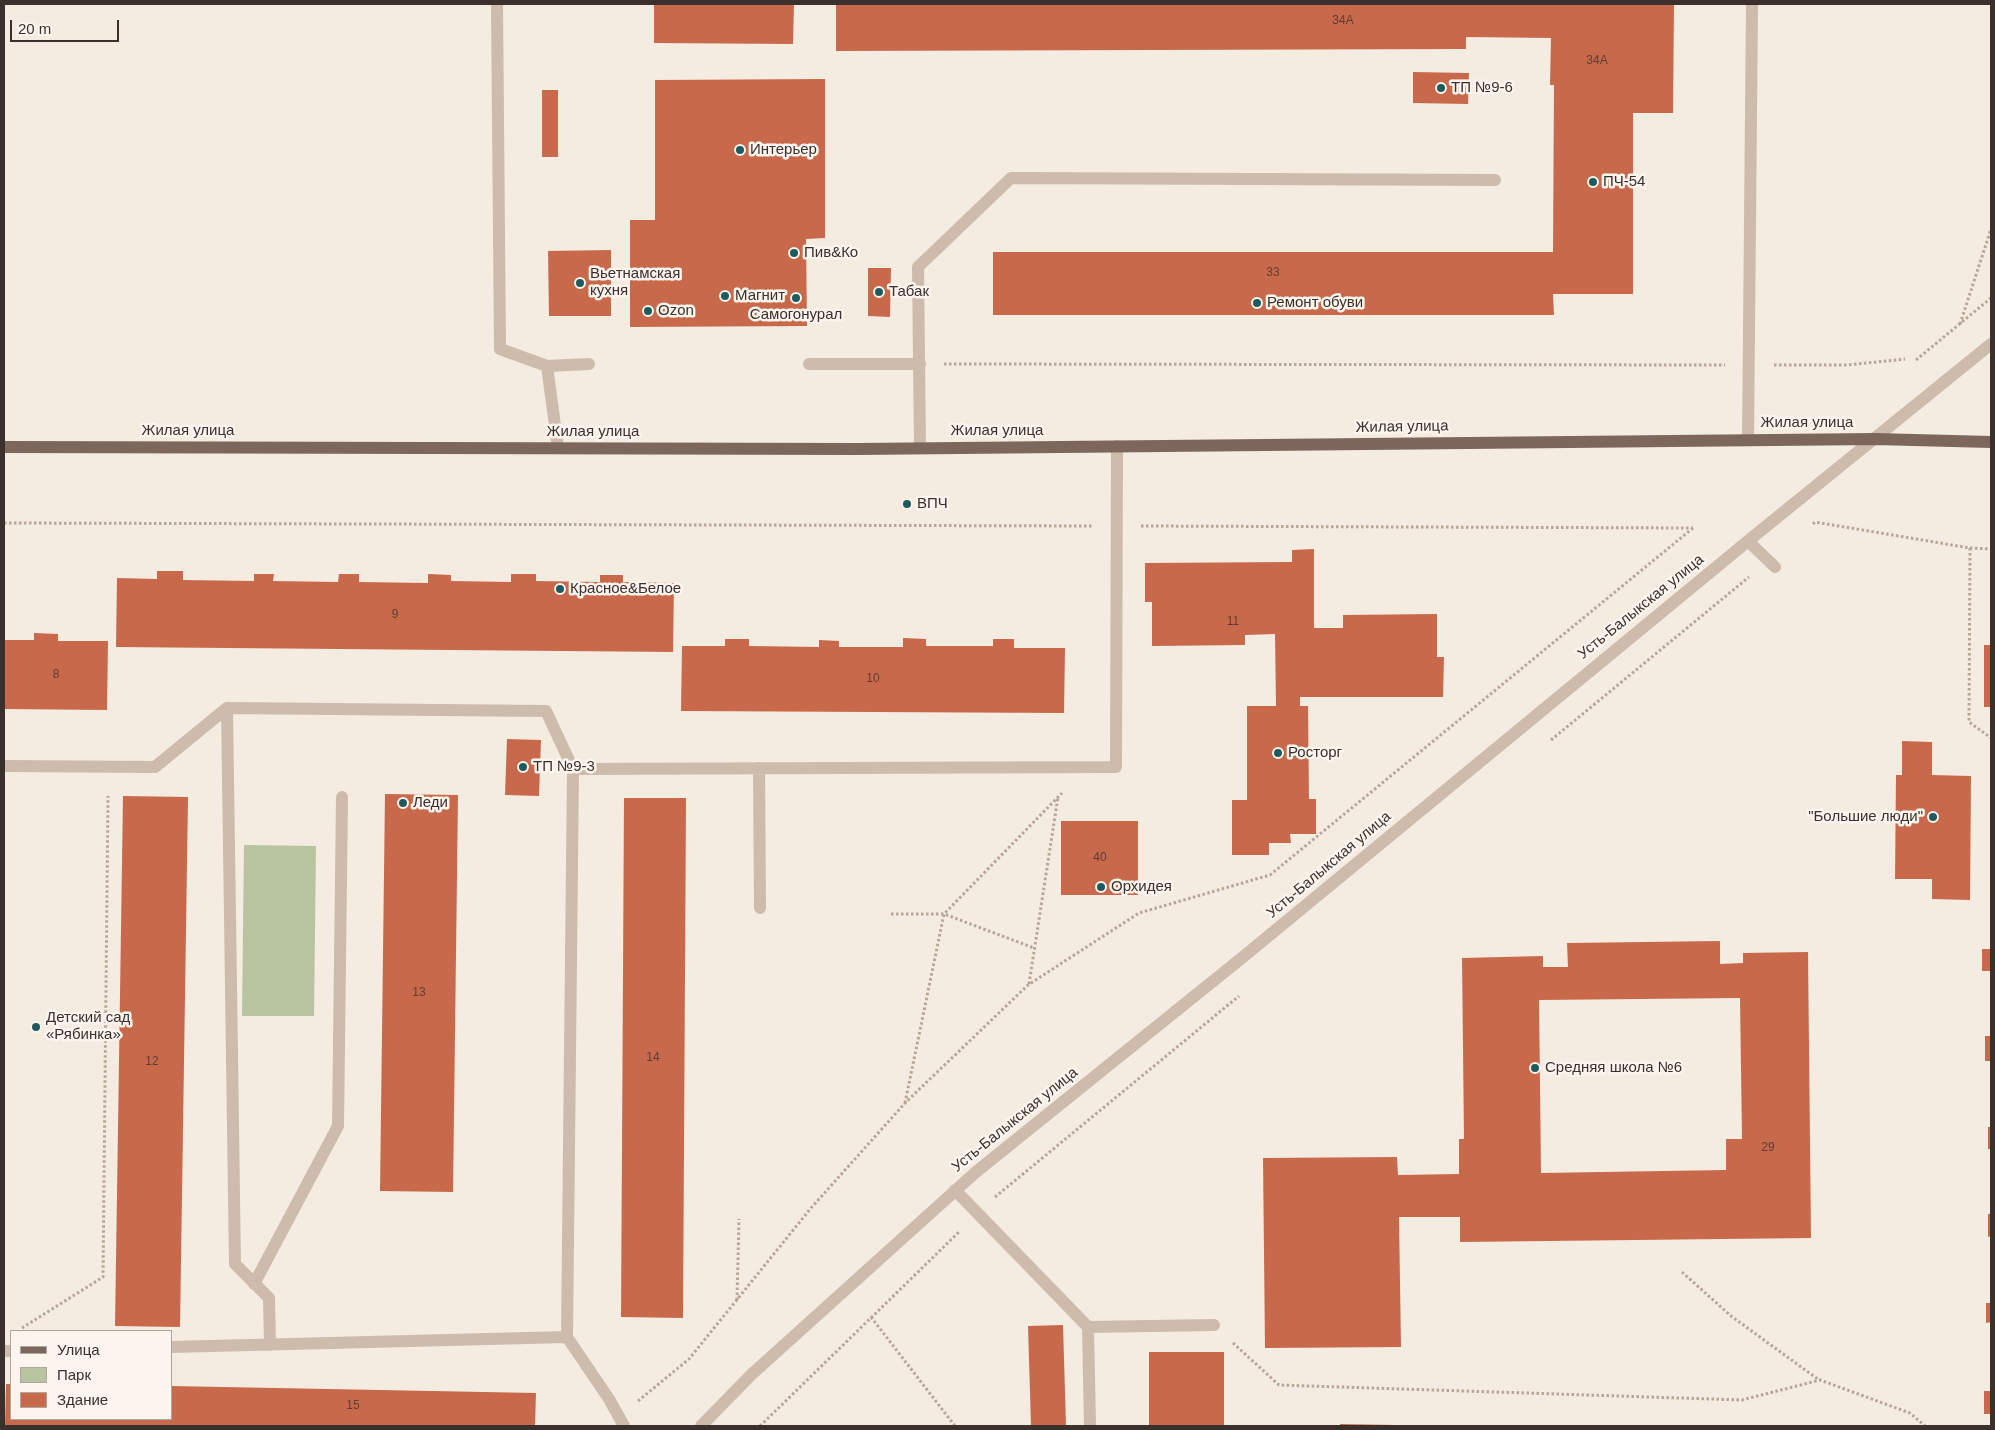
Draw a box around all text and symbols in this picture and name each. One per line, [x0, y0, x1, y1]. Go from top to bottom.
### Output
scale bar [12, 10, 121, 42]
house number: 34А [1332, 14, 1354, 28]
text: 20 m [18, 20, 51, 37]
house number: 34А [1586, 54, 1608, 68]
place label: ТП №9-6 [1451, 79, 1513, 97]
marker: ТП №9-6 [1435, 82, 1447, 94]
place label: Интерьер [750, 141, 817, 159]
marker: Интерьер [734, 144, 746, 156]
place label: ПЧ-54 [1603, 173, 1645, 191]
marker: ПЧ-54 [1587, 176, 1599, 188]
place label: Пив&Ко [804, 244, 858, 262]
marker: Пив&Ко [788, 247, 800, 259]
place label: Вьетнамская кухня [590, 265, 680, 300]
house number: 33 [1266, 266, 1280, 280]
marker: Вьетнамская кухня [574, 277, 586, 289]
place label: Табак [889, 283, 929, 301]
marker: Табак [873, 286, 885, 298]
place label: Магнит [735, 287, 785, 305]
marker: Магнит [719, 290, 731, 302]
marker: Самогонурал [790, 292, 802, 304]
place label: Ремонт обуви [1267, 294, 1363, 312]
marker: Ремонт обуви [1251, 297, 1263, 309]
place label: Ozon [658, 302, 694, 320]
marker: Ozon [642, 305, 654, 317]
place label: Самогонурал [750, 306, 842, 324]
street label: Жилая улица [1761, 414, 1853, 432]
street label: Жилая улица [1355, 417, 1449, 437]
street label: Жилая улица [142, 422, 234, 440]
street label: Жилая улица [951, 422, 1043, 440]
street label: Жилая улица [547, 423, 639, 441]
place label: ВПЧ [917, 495, 948, 513]
marker: ВПЧ [901, 498, 913, 510]
street label: Усть-Балыкская улица [1575, 551, 1707, 663]
place label: Красное&Белое [570, 580, 681, 598]
marker: Красное&Белое [554, 583, 566, 595]
house number: 9 [392, 608, 398, 622]
house number: 11 [1227, 615, 1239, 629]
house number: 8 [53, 668, 59, 682]
house number: 10 [866, 672, 880, 686]
place label: Росторг [1288, 744, 1342, 762]
marker: Росторг [1272, 747, 1284, 759]
place label: ТП №9-3 [533, 758, 595, 776]
marker: ТП №9-3 [517, 761, 529, 773]
place label: Леди [413, 794, 448, 812]
marker: Леди [397, 797, 409, 809]
street label: Усть-Балыкская улица [1263, 808, 1395, 922]
place label: "Большие люди" [1808, 808, 1923, 826]
marker: "Большие люди" [1927, 811, 1939, 823]
house number: 40 [1093, 851, 1107, 865]
place label: Орхидея [1111, 878, 1172, 896]
marker: Орхидея [1095, 881, 1107, 893]
house number: 13 [412, 986, 426, 1000]
place label: Детский сад «Рябинка» [46, 1009, 130, 1044]
marker: Детский сад «Рябинка» [30, 1021, 42, 1033]
house number: 14 [646, 1051, 660, 1065]
house number: 12 [145, 1055, 159, 1069]
place label: Средняя школа №6 [1545, 1059, 1682, 1077]
marker: Средняя школа №6 [1529, 1062, 1541, 1074]
street label: Усть-Балыкская улица [949, 1064, 1081, 1176]
house number: 29 [1761, 1141, 1775, 1155]
legend [10, 1330, 172, 1420]
text: Улица [57, 1341, 100, 1358]
text: Парк [57, 1366, 91, 1383]
text: Здание [57, 1391, 108, 1408]
house number: 15 [346, 1399, 360, 1413]

